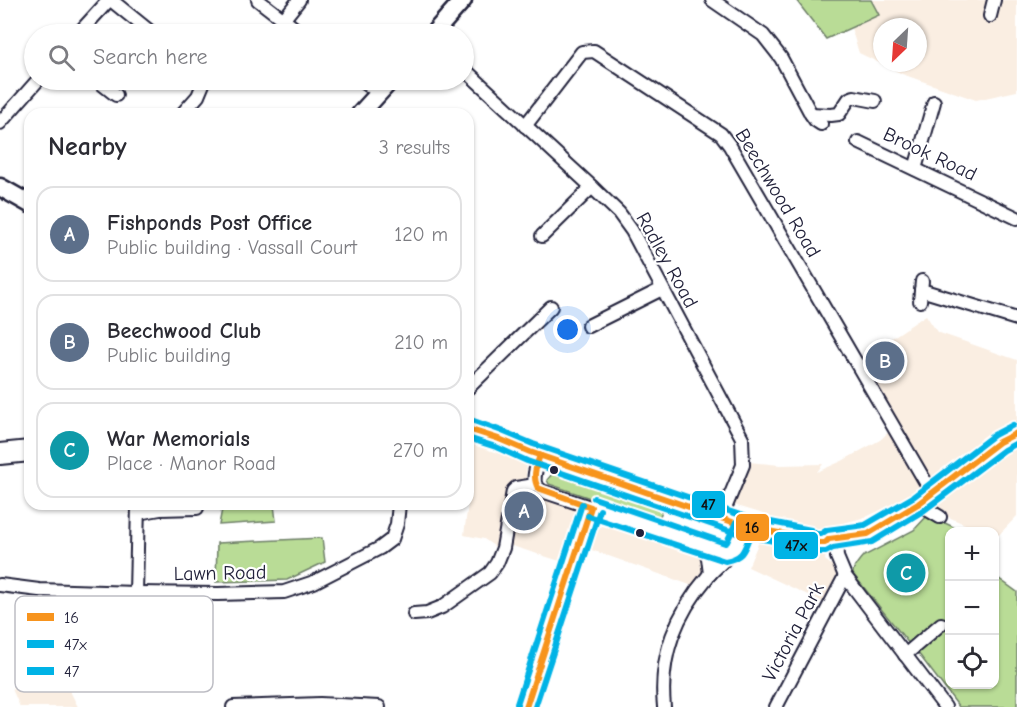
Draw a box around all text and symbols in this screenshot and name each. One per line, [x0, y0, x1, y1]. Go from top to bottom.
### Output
north arrow [873, 18, 927, 72]
search box [24, 24, 474, 90]
icon: search [45, 41, 78, 74]
text: Search here [93, 44, 208, 70]
street label: Brook Road [880, 122, 980, 186]
street label: Beechwood Road [731, 124, 825, 262]
text: Nearby [48, 132, 127, 162]
text: 3 results [379, 136, 450, 159]
street label: Radley Road [631, 208, 703, 312]
text: Fishponds Post Office [107, 210, 312, 236]
text: A [64, 223, 75, 246]
text: 120 m [394, 223, 448, 246]
text: Public building · Vassall Court [107, 236, 357, 259]
your location [553, 315, 582, 344]
text: Beechwood Club [107, 318, 261, 344]
text: B [63, 331, 76, 354]
text: 210 m [394, 331, 448, 354]
pin: B [866, 338, 904, 384]
text: Public building [107, 344, 231, 367]
text: War Memorials [107, 426, 250, 452]
text: C [63, 439, 76, 462]
text: 270 m [393, 439, 448, 462]
text: Place · Manor Road [107, 452, 276, 475]
unlabelled marker [548, 464, 560, 476]
pin: A [504, 488, 544, 534]
line badge: 47 [691, 490, 726, 519]
text: 47 [701, 496, 716, 514]
line badge: 16 [735, 513, 770, 542]
text: 16 [745, 519, 759, 537]
unlabelled marker [634, 527, 646, 539]
map controls [945, 527, 999, 689]
button: + [945, 527, 999, 581]
line badge: 47x [773, 531, 819, 560]
text: 47x [785, 537, 807, 555]
pin: C [886, 550, 926, 596]
street label: Lawn Road [173, 561, 267, 585]
street label: Victoria Park [757, 578, 829, 685]
button: − [945, 581, 999, 635]
legend [15, 596, 213, 692]
text: 16 [64, 609, 79, 627]
button: locate [945, 635, 999, 689]
text: 47x [64, 636, 87, 654]
text: 47 [64, 663, 80, 681]

